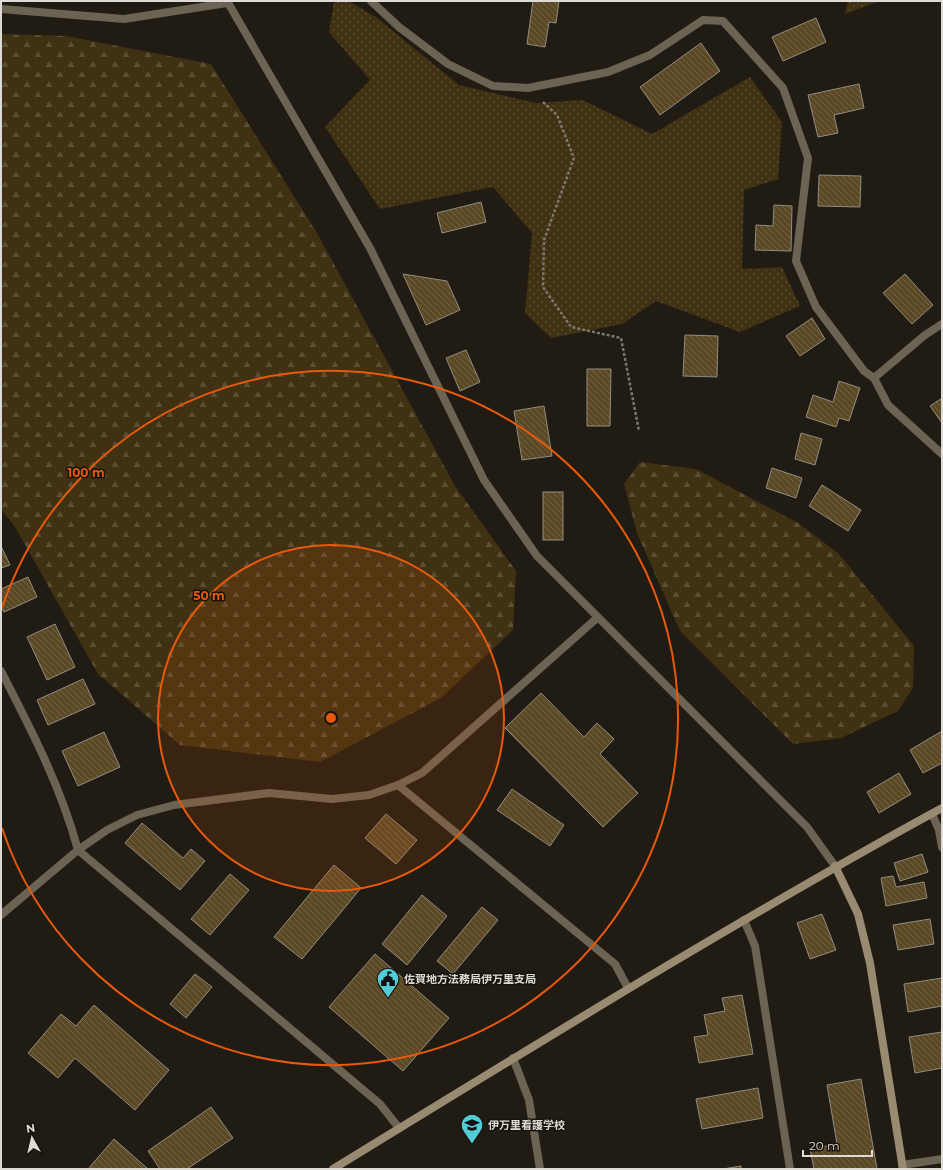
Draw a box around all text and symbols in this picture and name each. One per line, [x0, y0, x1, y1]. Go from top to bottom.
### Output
text: 100 m [68, 465, 104, 480]
text: 50 m [193, 588, 225, 603]
centre of rings [324, 711, 338, 725]
public building icon: 佐賀地方法務局伊万里支局 [375, 966, 401, 999]
place label: 佐賀地方法務局伊万里支局 [404, 972, 536, 986]
school or university icon: 伊万里看護学校 [459, 1112, 485, 1145]
north arrow [12, 1118, 52, 1158]
place label: 伊万里看護学校 [488, 1118, 565, 1132]
text: N [25, 1121, 36, 1136]
scale bar [803, 1132, 872, 1158]
text: 20 m [809, 1138, 840, 1153]

